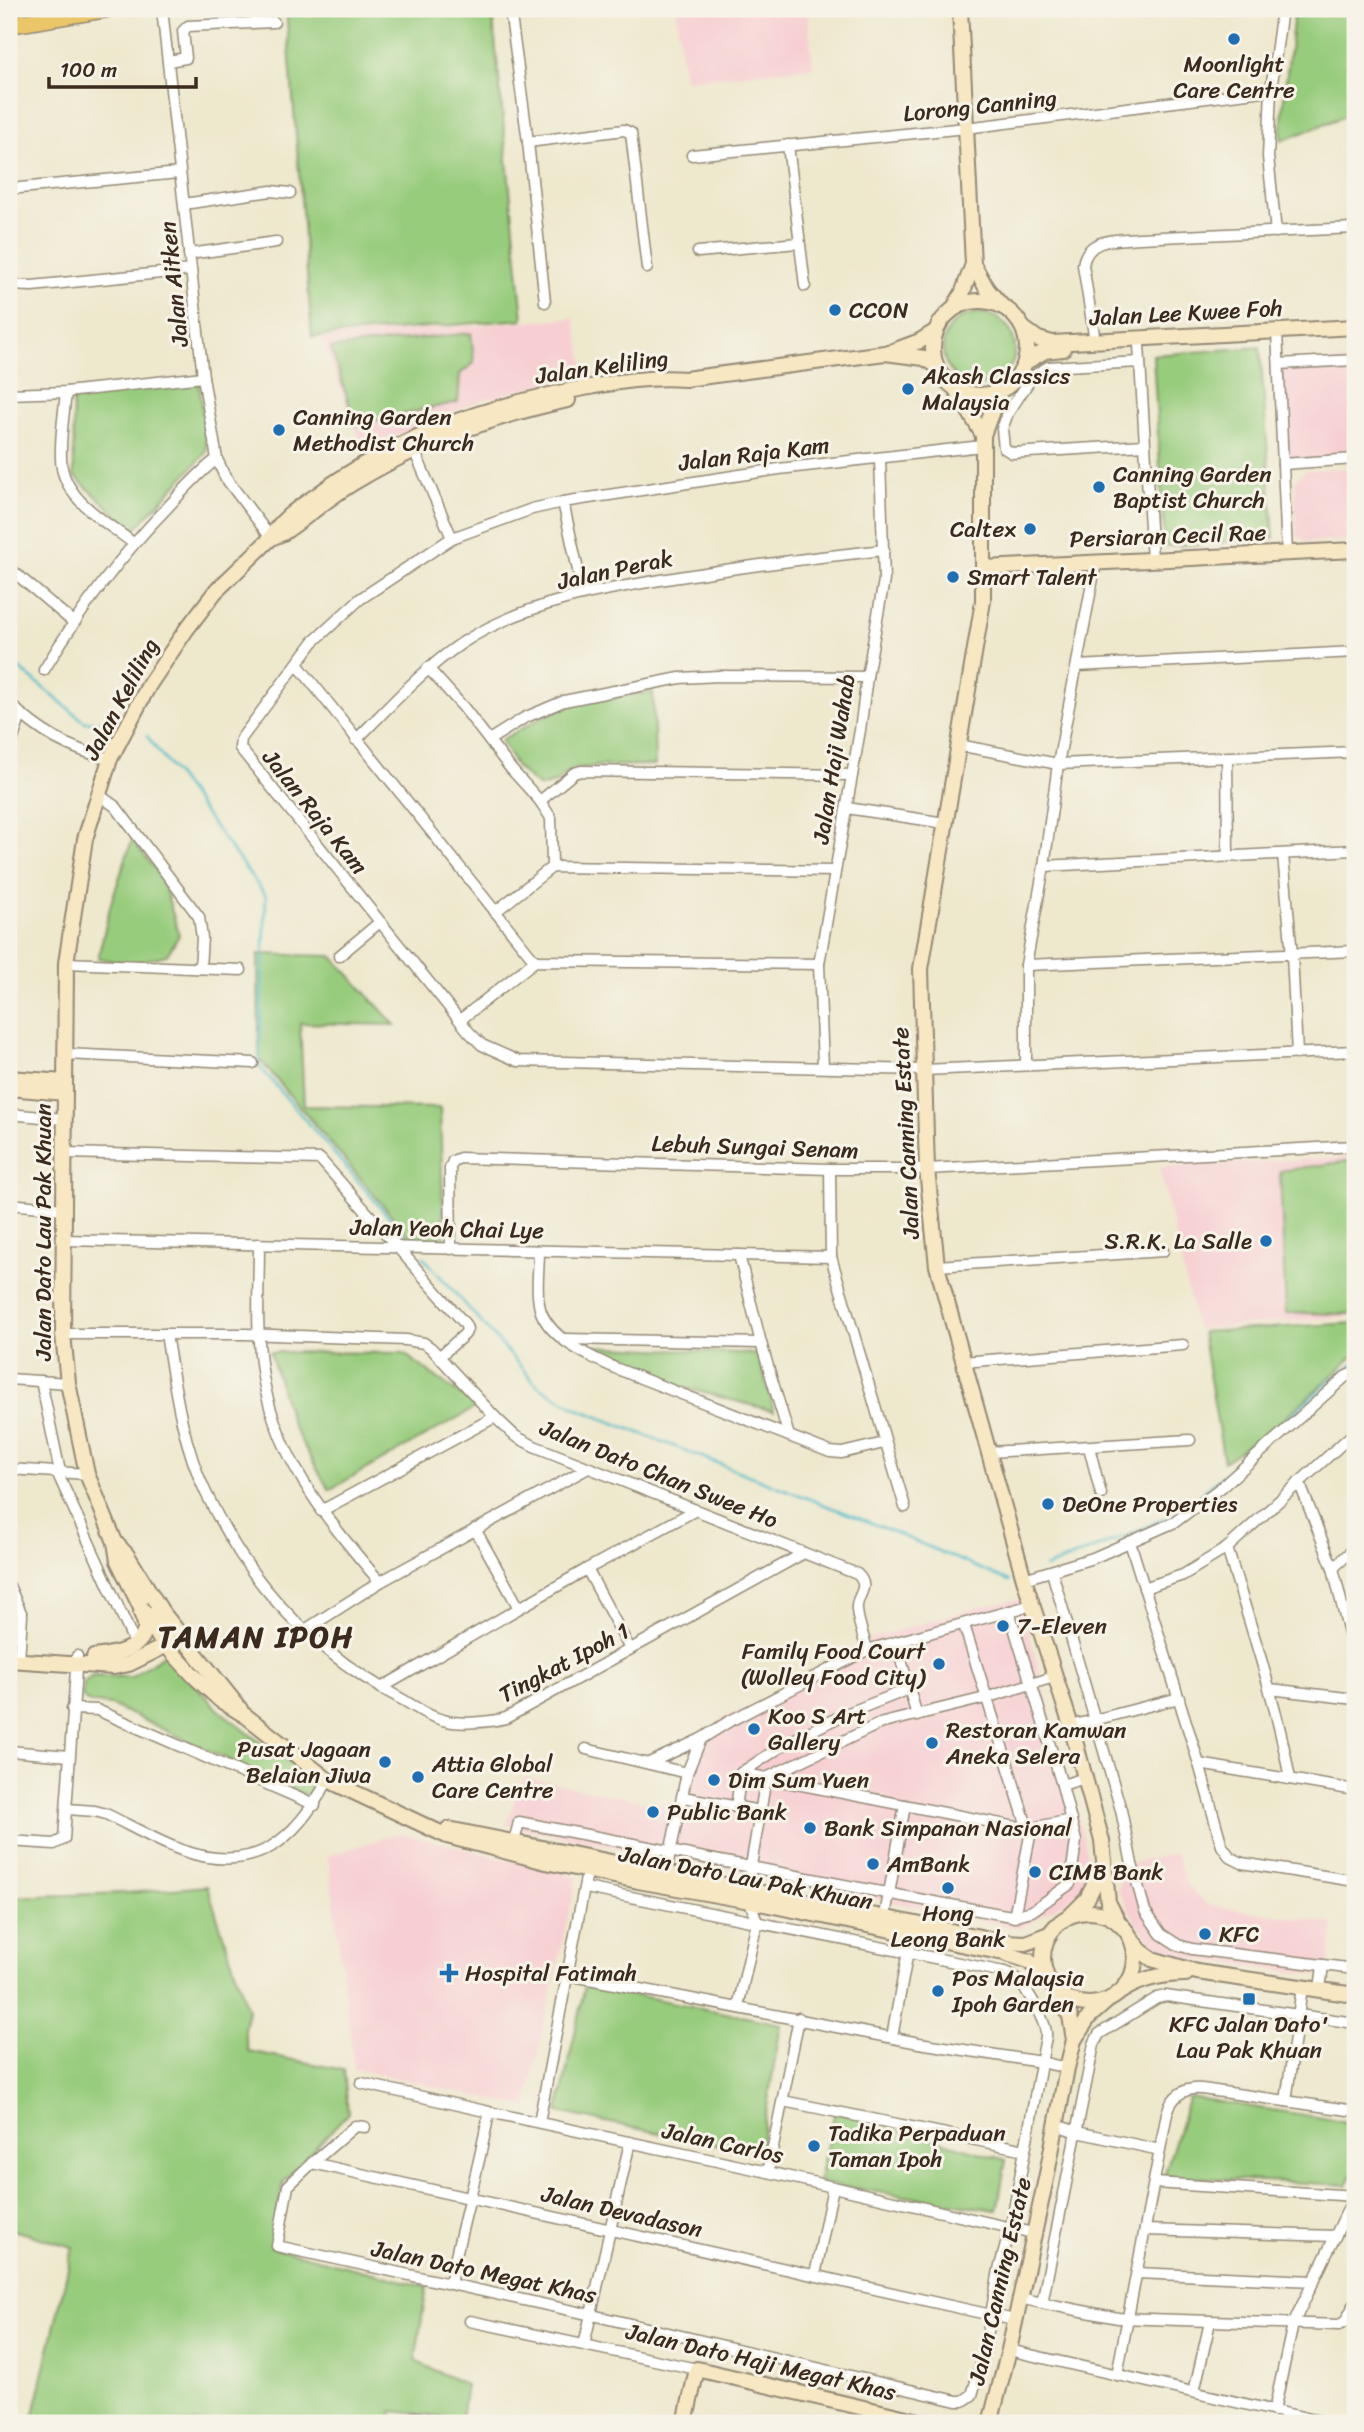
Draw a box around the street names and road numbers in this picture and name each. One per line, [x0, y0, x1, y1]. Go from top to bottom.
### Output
street label: Lorong Canning [901, 77, 1059, 134]
street label: Jalan Aitken [147, 219, 201, 350]
street label: Jalan Lee Kwee Foh [1087, 287, 1284, 339]
street label: Jalan Keliling [532, 337, 671, 397]
street label: Jalan Raja Kam [675, 424, 832, 484]
street label: Persiaran Cecil Rae [1069, 512, 1267, 560]
street label: Jalan Perak [553, 538, 677, 602]
street label: Jalan Keliling [71, 630, 170, 769]
street label: Jalan Haji Wahab [800, 671, 868, 848]
street label: Jalan Raja Kam [251, 739, 379, 884]
street label: Jalan Canning Estate [880, 1026, 932, 1241]
street label: Jalan Dato Lau Pak Khuan [23, 1103, 64, 1362]
street label: Lebuh Sungai Senam [651, 1123, 859, 1171]
street label: Jalan Yeoh Chai Lye [349, 1207, 544, 1251]
street label: Jalan Dato Chan Swee Ho [533, 1407, 785, 1541]
street label: Tingkat Ipoh 1 [491, 1611, 637, 1715]
street label: Jalan Dato Lau Pak Khuan [615, 1833, 877, 1923]
street label: Jalan Carlos [658, 2110, 788, 2176]
street label: Jalan Devadason [537, 2173, 707, 2251]
street label: Jalan Canning Estate [956, 2173, 1044, 2390]
street label: Jalan Dato Megat Khas [367, 2228, 601, 2316]
street label: Jalan Dato Haji Megat Khas [621, 2311, 900, 2413]

